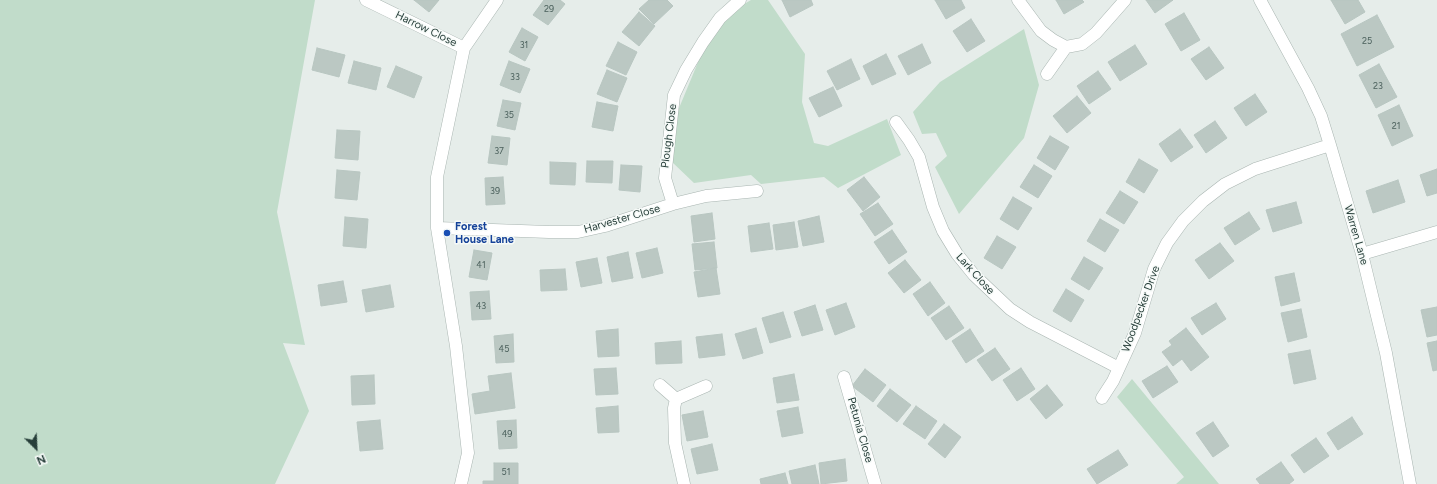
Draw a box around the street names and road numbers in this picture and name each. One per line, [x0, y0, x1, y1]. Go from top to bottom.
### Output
street label: Harrow Close [393, 8, 459, 50]
street label: Plough Close [659, 103, 679, 169]
street label: Harvester Close [582, 202, 662, 236]
street label: Warren Lane [1341, 204, 1371, 266]
street label: Lark Close [953, 251, 997, 297]
street label: Woodpecker Drive [1119, 264, 1163, 354]
street label: Petunia Close [844, 396, 876, 464]

